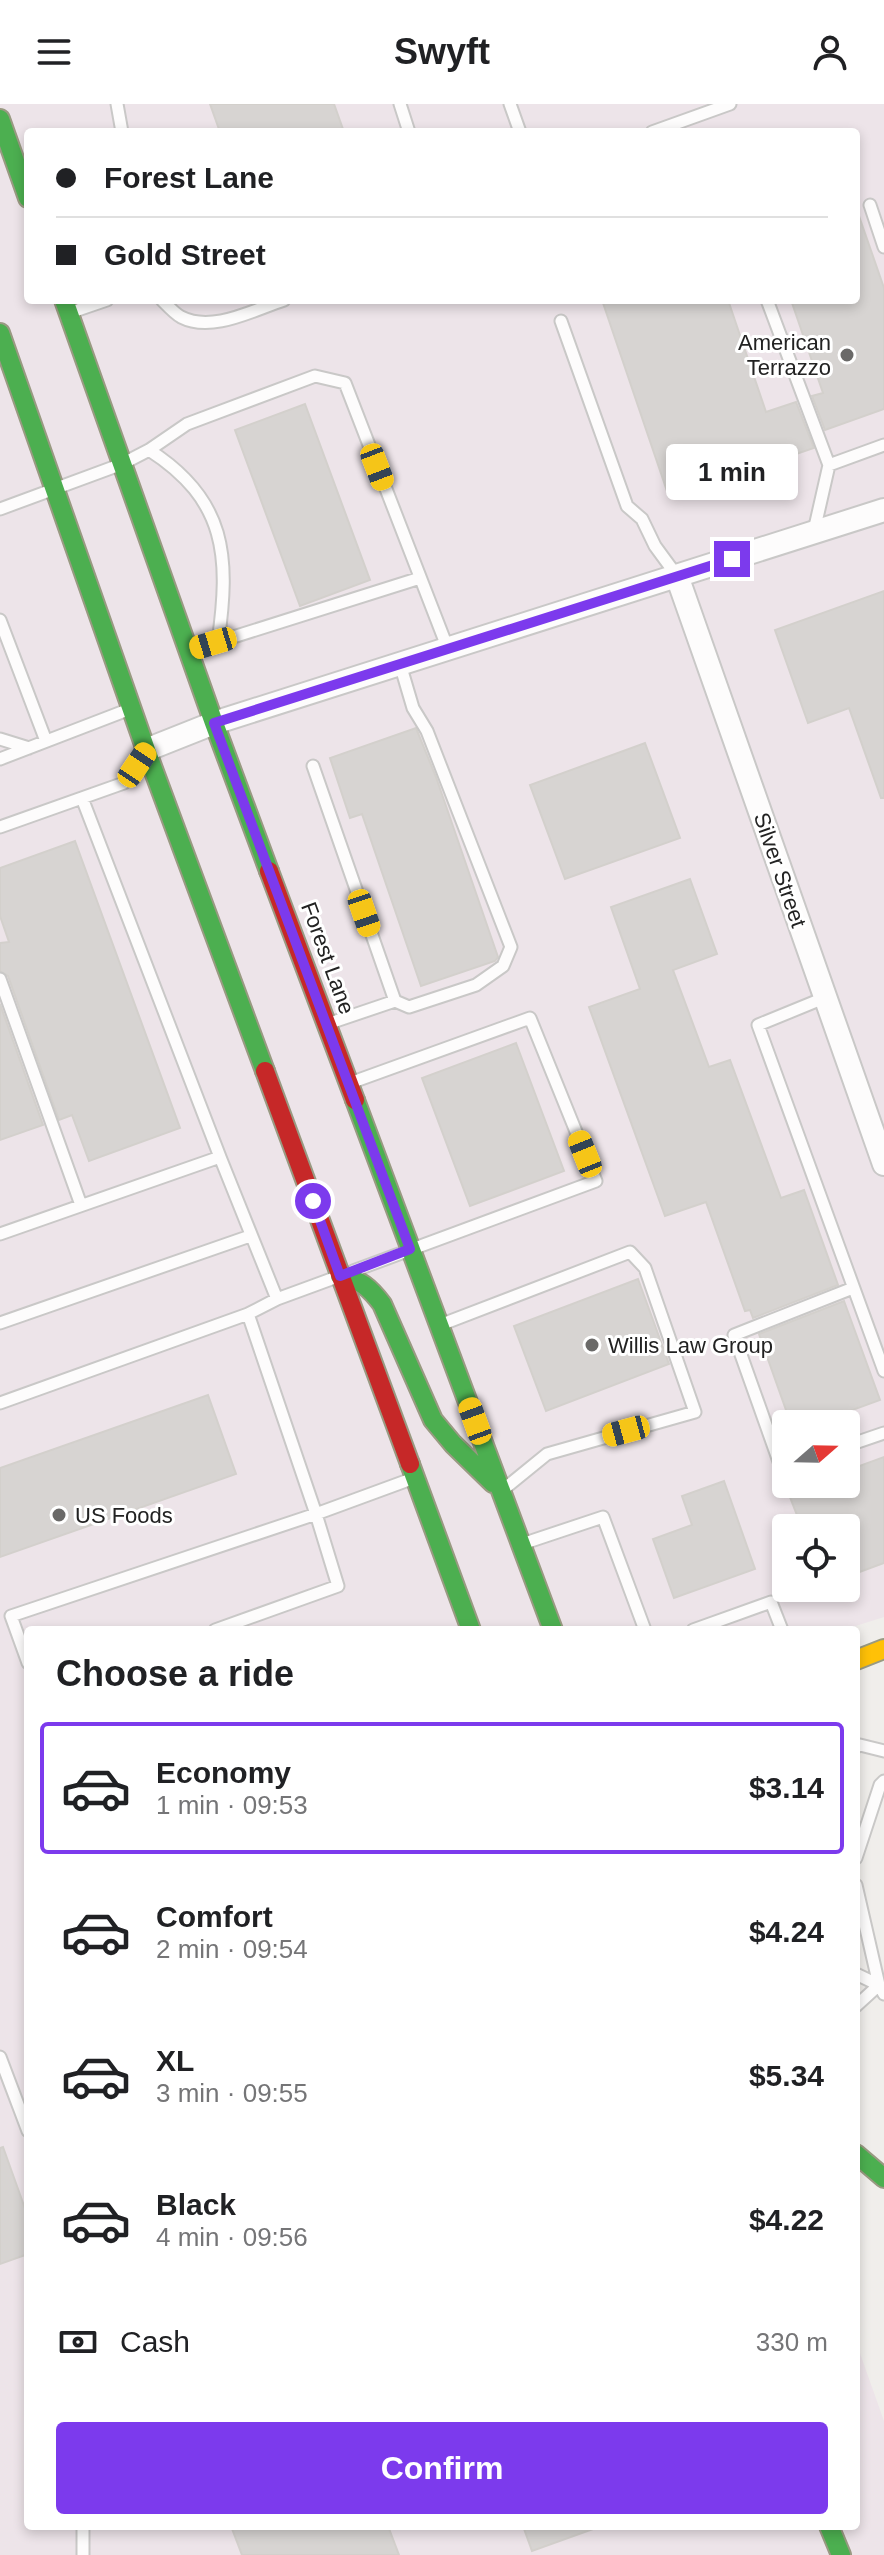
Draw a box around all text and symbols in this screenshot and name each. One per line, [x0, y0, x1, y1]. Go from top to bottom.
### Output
icon: menu [32, 30, 76, 74]
icon: person [808, 30, 852, 74]
text: Swyft [394, 31, 490, 72]
text: Forest Lane [104, 161, 274, 194]
text: Gold Street [104, 238, 266, 271]
place label: American Terrazzo [738, 330, 831, 380]
marker: American Terrazzo [838, 346, 856, 364]
car [357, 440, 397, 494]
callout: 1 min [666, 443, 798, 499]
text: 1 min [698, 457, 766, 487]
route end [714, 541, 750, 577]
car [187, 625, 239, 661]
car [114, 738, 160, 792]
street label: Silver Street [749, 809, 811, 931]
car [345, 886, 383, 940]
street label: Forest Lane [296, 899, 360, 1017]
car [565, 1127, 605, 1181]
route start [295, 1183, 331, 1219]
place label: Willis Law Group [608, 1333, 773, 1358]
marker: Willis Law Group [583, 1336, 601, 1354]
car [456, 1394, 494, 1448]
north arrow [772, 1410, 860, 1498]
map controls [772, 1410, 860, 1602]
car [600, 1413, 652, 1449]
place label: US Foods [75, 1503, 173, 1528]
marker: US Foods [50, 1506, 68, 1524]
button: locate [772, 1514, 860, 1602]
text: Choose a ride [56, 1653, 294, 1694]
icon: car [60, 1752, 132, 1824]
text: Economy [156, 1756, 291, 1789]
text: $3.14 [749, 1771, 824, 1804]
text: 1 min · 09:53 [156, 1790, 308, 1820]
icon: car [60, 1896, 132, 1968]
text: Comfort [156, 1900, 273, 1933]
text: $4.24 [749, 1915, 824, 1948]
text: 2 min · 09:54 [156, 1934, 308, 1964]
icon: car [60, 2040, 132, 2112]
text: XL [156, 2044, 194, 2077]
text: $5.34 [749, 2059, 824, 2092]
text: 3 min · 09:55 [156, 2078, 308, 2108]
icon: car [60, 2184, 132, 2256]
text: Black [156, 2188, 236, 2221]
text: $4.22 [749, 2203, 824, 2236]
text: 4 min · 09:56 [156, 2222, 308, 2252]
icon: cash [56, 2320, 100, 2364]
text: Cash [120, 2325, 190, 2358]
text: 330 m [756, 2327, 828, 2357]
button: Confirm [56, 2422, 828, 2514]

